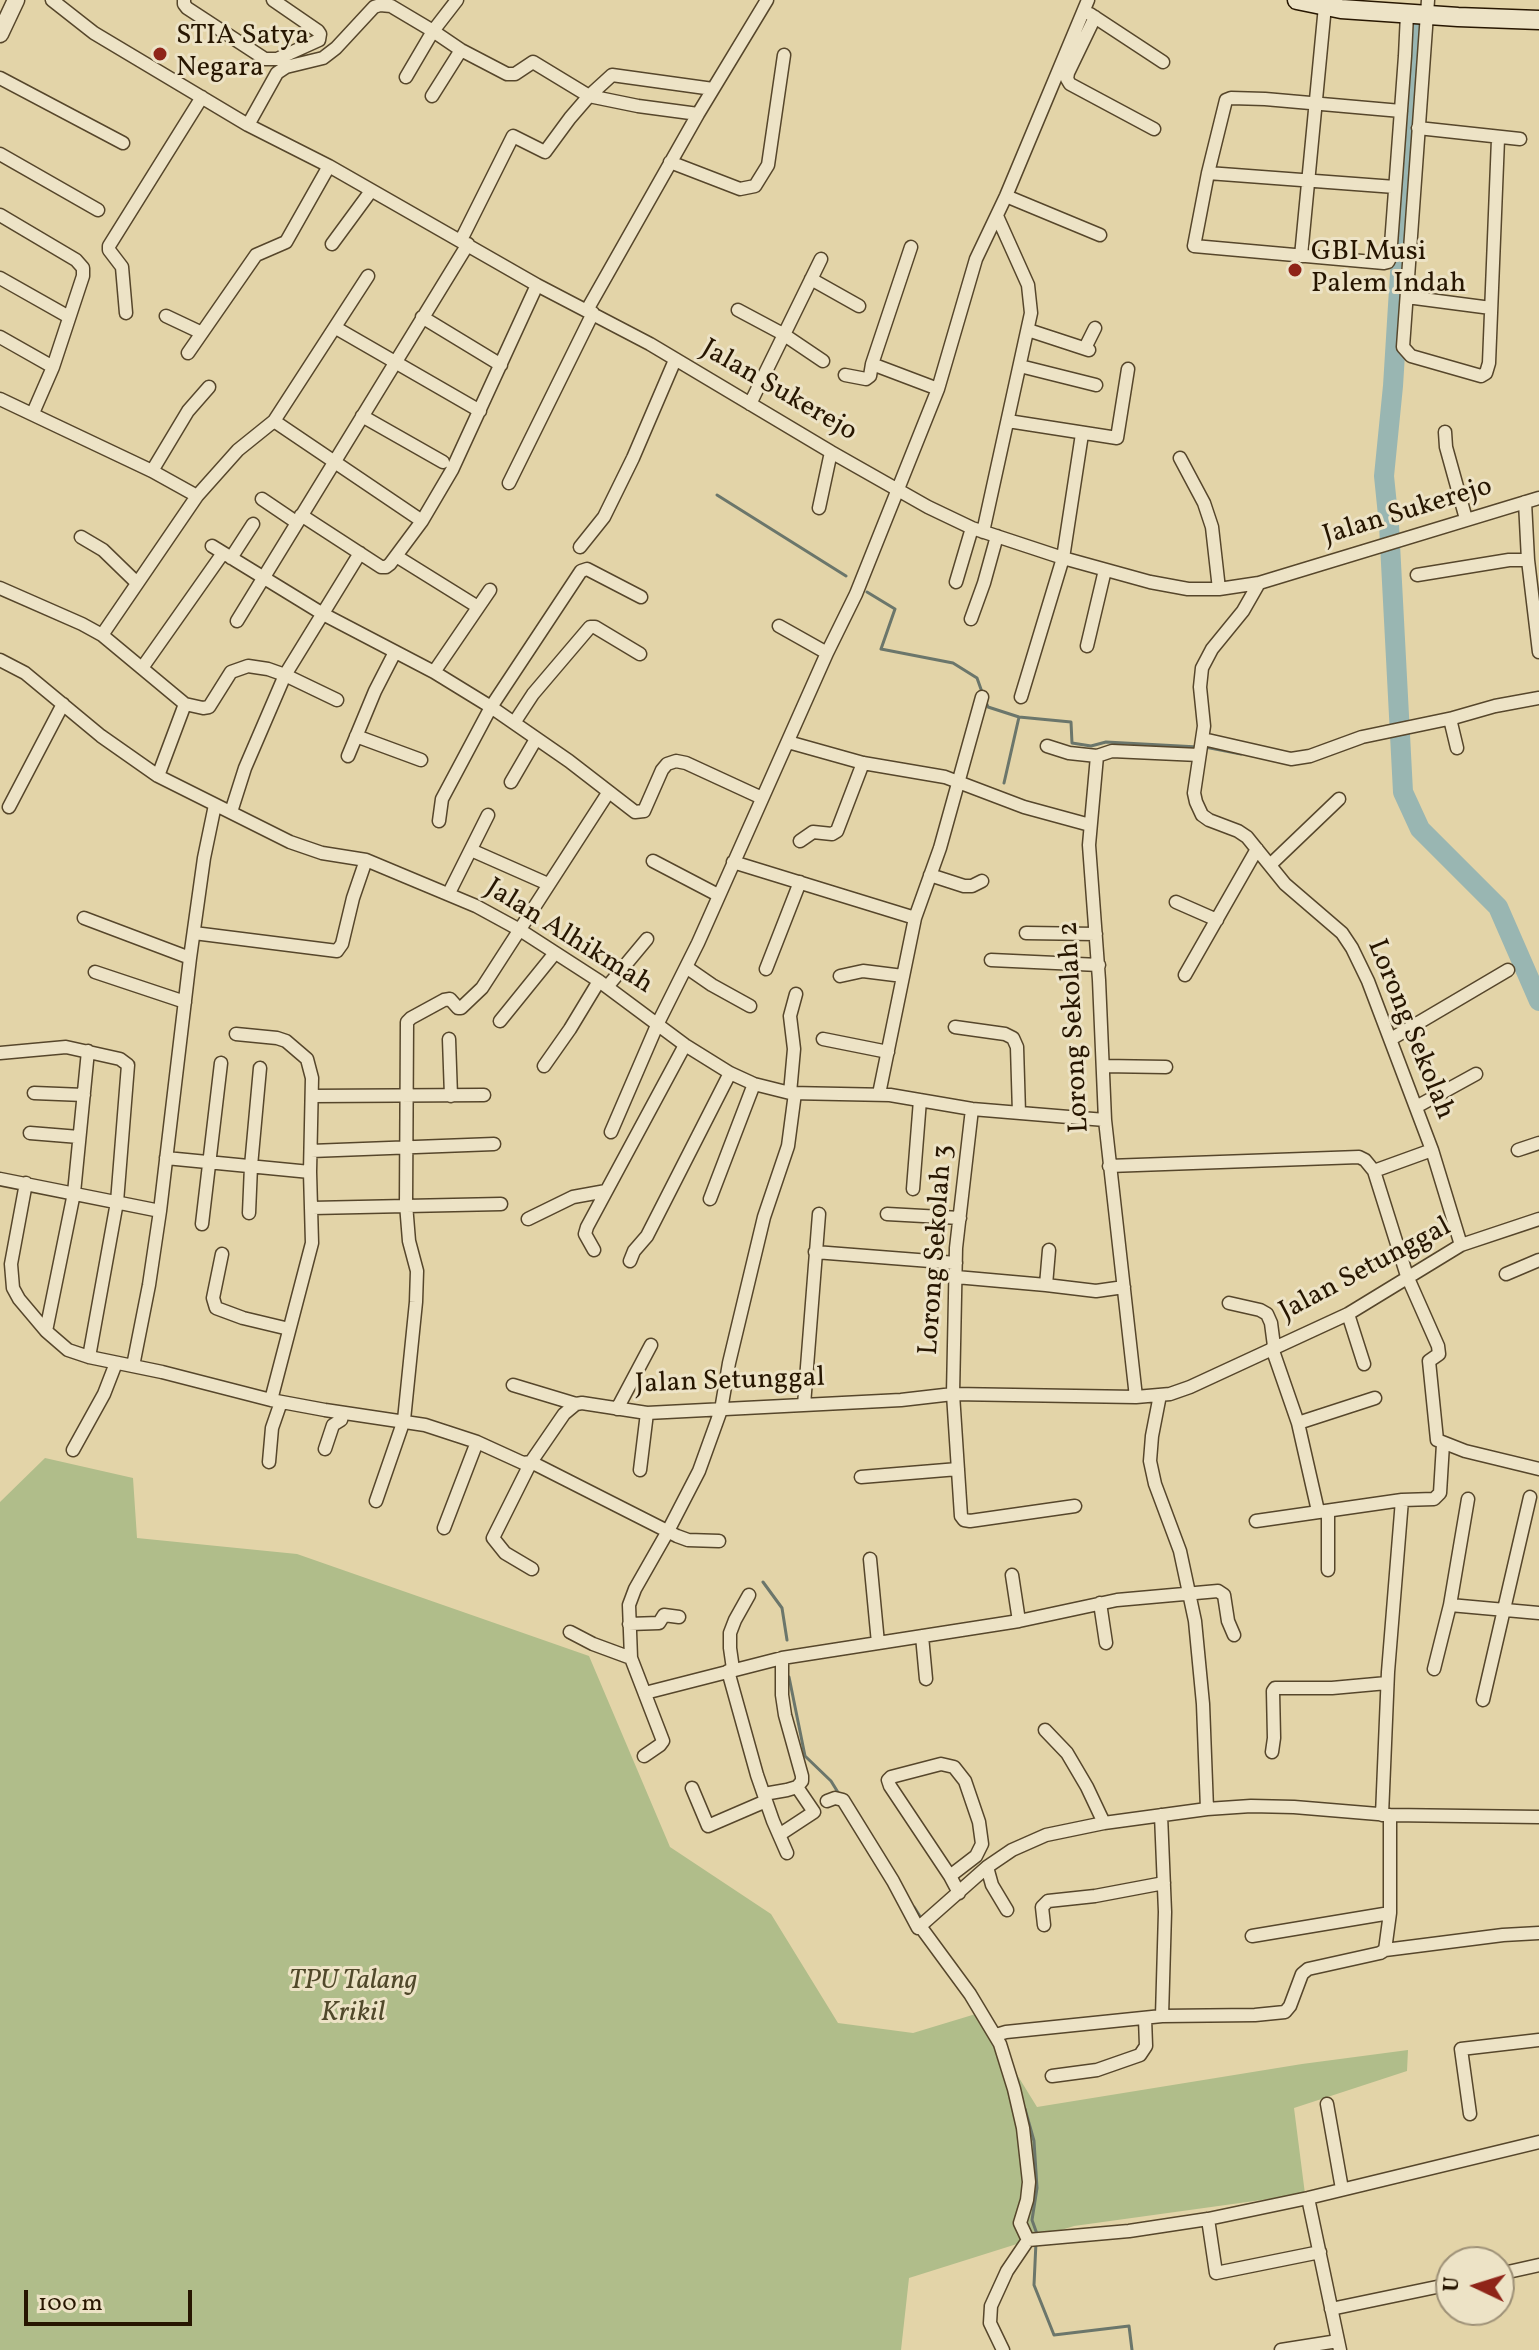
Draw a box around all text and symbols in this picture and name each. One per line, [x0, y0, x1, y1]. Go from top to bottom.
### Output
place label: STIA Satya Negara [176, 21, 309, 87]
marker: STIA Satya Negara [151, 45, 169, 63]
place label: GBI Musi Palem Indah [1311, 237, 1466, 303]
marker: GBI Musi Palem Indah [1286, 261, 1304, 279]
street label: Jalan Sukerejo [694, 334, 862, 450]
street label: Jalan Sukerejo [1319, 471, 1497, 555]
street label: Jalan Alhikmah [478, 873, 658, 1003]
street label: Lorong Sekolah 2 [1054, 920, 1098, 1134]
street label: Lorong Sekolah [1358, 935, 1460, 1125]
street label: Lorong Sekolah 3 [914, 1144, 962, 1356]
street label: Jalan Setunggal [1274, 1212, 1458, 1330]
street label: Jalan Setunggal [635, 1363, 825, 1403]
park label: TPU Talang Krikil [289, 1966, 417, 2032]
north arrow [1435, 2246, 1515, 2326]
scale bar [28, 2274, 196, 2324]
text: U [1437, 2276, 1469, 2293]
text: 100 m [38, 2287, 103, 2321]

